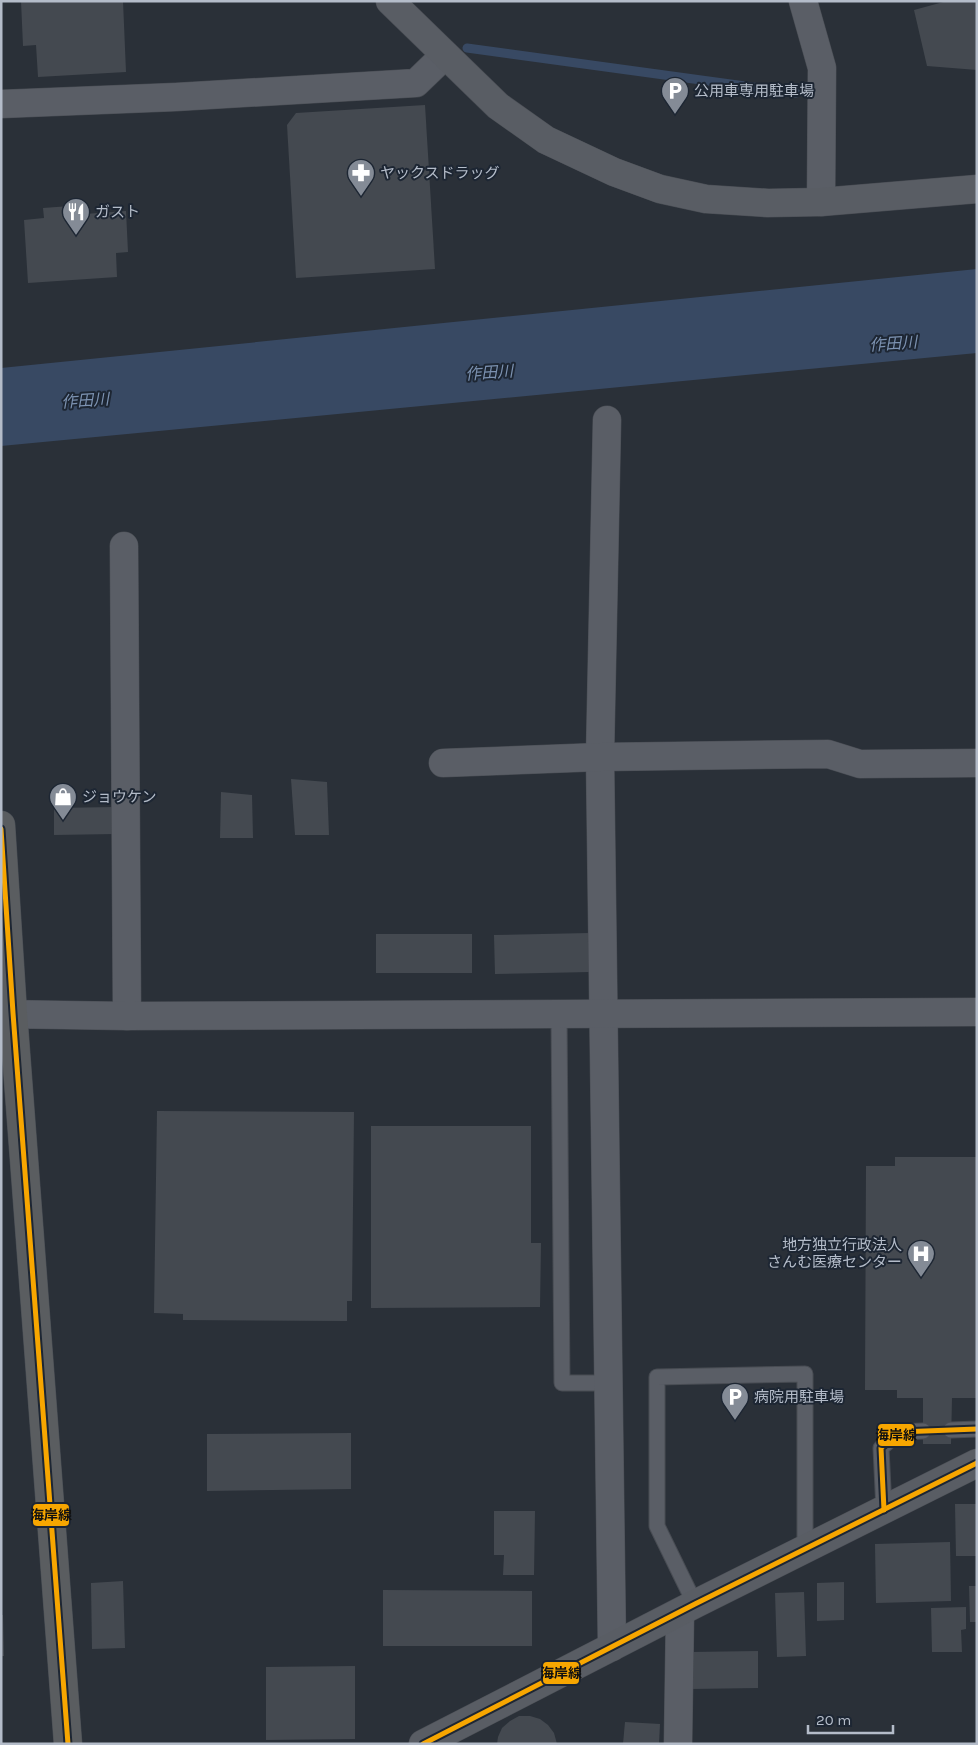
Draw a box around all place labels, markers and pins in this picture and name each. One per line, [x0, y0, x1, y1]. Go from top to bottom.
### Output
parking icon: 公用車専用駐車場 [660, 76, 690, 115]
place label: 公用車専用駐車場 [694, 82, 814, 100]
pharmacy icon: ヤックスドラッグ [346, 158, 376, 197]
place label: ヤックスドラッグ [380, 164, 500, 182]
restaurant icon: ガスト [61, 197, 91, 236]
place label: ガスト [95, 203, 140, 221]
shop icon: ジョウケン [48, 782, 78, 821]
place label: ジョウケン [82, 788, 157, 806]
place label: 地方独立行政法人 さんむ医療センター [767, 1236, 902, 1271]
hospital icon: 地方独立行政法人 さんむ医療センター [906, 1239, 936, 1278]
parking icon: 病院用駐車場 [720, 1382, 750, 1421]
place label: 病院用駐車場 [754, 1388, 844, 1406]

